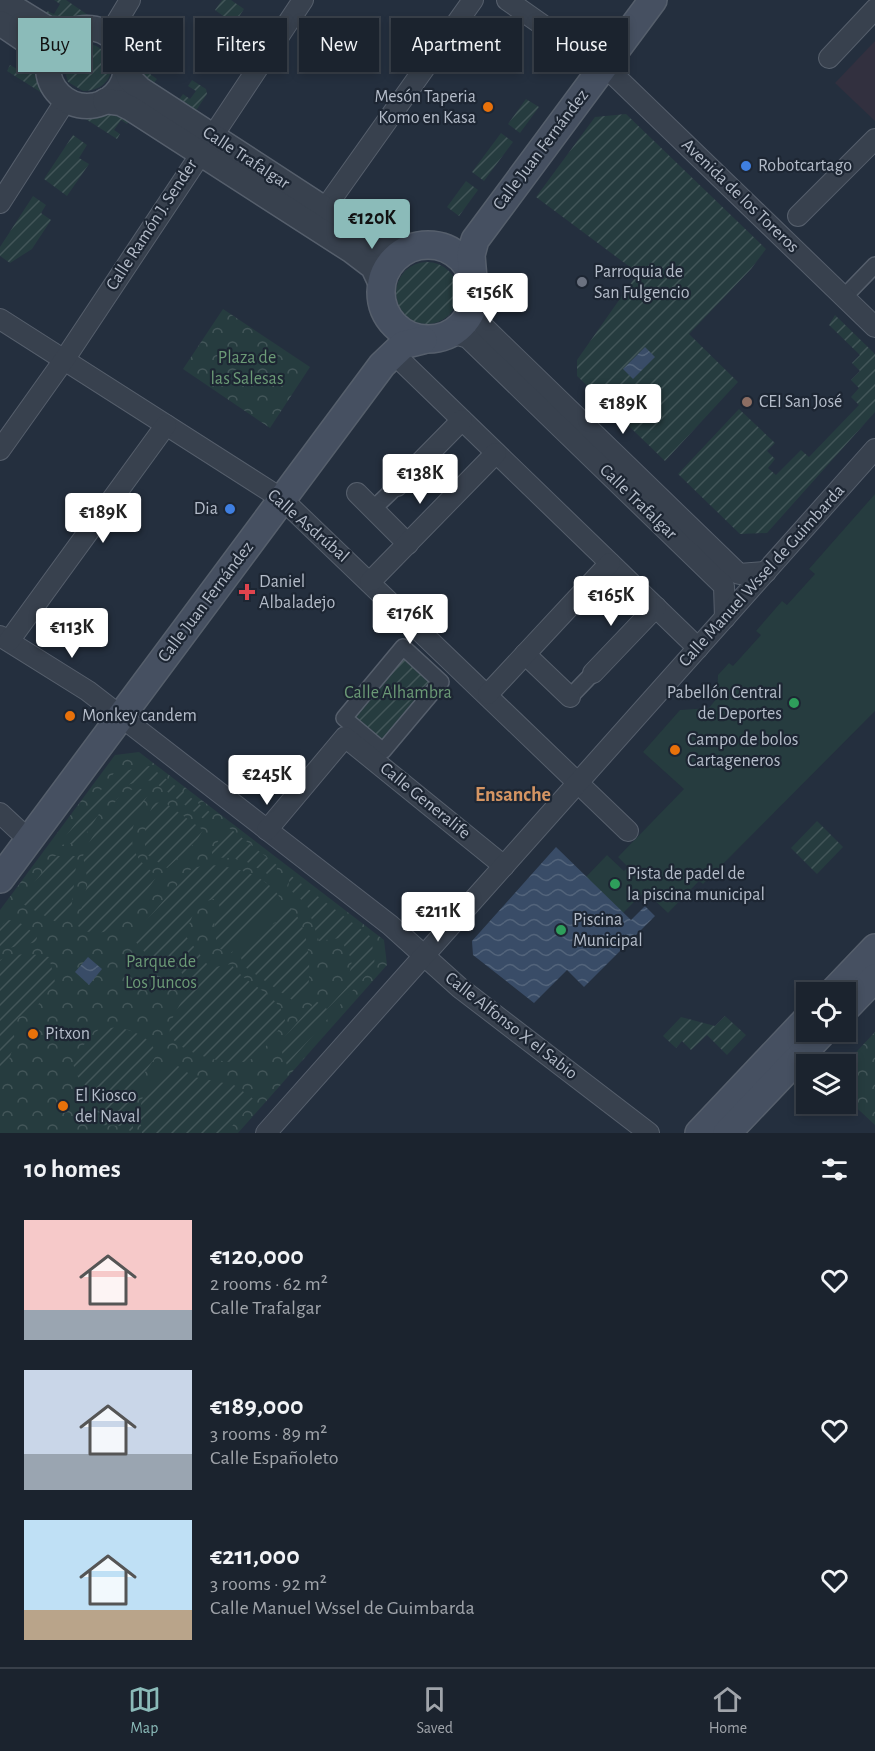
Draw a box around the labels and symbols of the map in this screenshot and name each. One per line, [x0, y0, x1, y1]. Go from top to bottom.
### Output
street label: Calle Juan Fernández [490, 86, 592, 214]
place label: Mesón Taperia Komo en Kasa [374, 88, 476, 127]
marker: Mesón Taperia Komo en Kasa [481, 100, 495, 114]
street label: Calle Trafalgar [199, 123, 293, 193]
street label: Avenida de los Toreros [678, 136, 802, 256]
street label: Calle Ramón J. Sender [103, 156, 201, 294]
place label: Robotcartago [758, 157, 852, 175]
marker: Robotcartago [739, 159, 753, 173]
pin: €120K [330, 199, 414, 250]
place label: Parroquia de San Fulgencio [594, 263, 690, 302]
pin: €156K [448, 273, 532, 324]
marker: Parroquia de San Fulgencio [575, 275, 589, 289]
park label: Plaza de las Salesas [210, 349, 284, 388]
pin: €189K [581, 384, 665, 435]
place label: CEI San José [759, 393, 842, 411]
marker: CEI San José [740, 395, 754, 409]
pin: €138K [378, 454, 462, 505]
street label: Calle Trafalgar [596, 461, 680, 543]
street label: Calle Manuel Wssel de Guimbarda [676, 481, 848, 671]
street label: Calle Asdrúbal [264, 486, 352, 566]
pin: €189K [61, 493, 145, 544]
place label: Dia [194, 500, 218, 518]
marker: Dia [223, 502, 237, 516]
street label: Calle Juan Fernández [155, 538, 257, 666]
place label: Daniel Albaladejo [259, 573, 336, 612]
pin: €165K [569, 576, 653, 627]
marker: Daniel Albaladejo [240, 585, 254, 599]
pin: €176K [368, 594, 452, 645]
pin: €113K [30, 608, 114, 659]
park label: Calle Alhambra [344, 684, 452, 702]
place label: Pabellón Central de Deportes [667, 684, 782, 723]
marker: Pabellón Central de Deportes [787, 696, 801, 710]
place label: Monkey candem [82, 707, 197, 725]
marker: Monkey candem [63, 709, 77, 723]
place label: Campo de bolos Cartageneros [687, 731, 799, 770]
marker: Campo de bolos Cartageneros [668, 743, 682, 757]
pin: €245K [225, 755, 309, 806]
street label: Calle Generalife [376, 759, 474, 843]
district label: Ensanche [475, 785, 551, 805]
place label: Pista de padel de la piscina municipal [627, 865, 765, 904]
marker: Pista de padel de la piscina municipal [608, 877, 622, 891]
pin: €211K [396, 892, 480, 943]
place label: Piscina Municipal [573, 911, 643, 950]
marker: Piscina Municipal [554, 923, 568, 937]
park label: Parque de Los Juncos [125, 953, 197, 992]
street label: Calle Alfonso X el Sabio [441, 969, 581, 1083]
place label: Pitxon [45, 1025, 90, 1043]
marker: Pitxon [26, 1027, 40, 1041]
place label: El Kiosco del Naval [75, 1087, 140, 1126]
marker: El Kiosco del Naval [56, 1099, 70, 1113]

